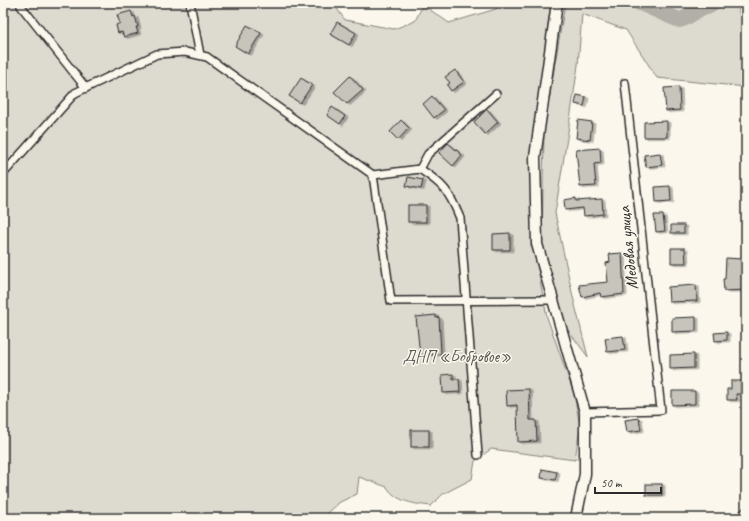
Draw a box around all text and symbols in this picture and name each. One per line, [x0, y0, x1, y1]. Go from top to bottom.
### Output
street label: Медовая улица [613, 204, 643, 291]
park label: ДНП «Бобровое» [403, 346, 511, 367]
scale bar [595, 469, 661, 495]
text: 50 m [601, 475, 623, 491]

